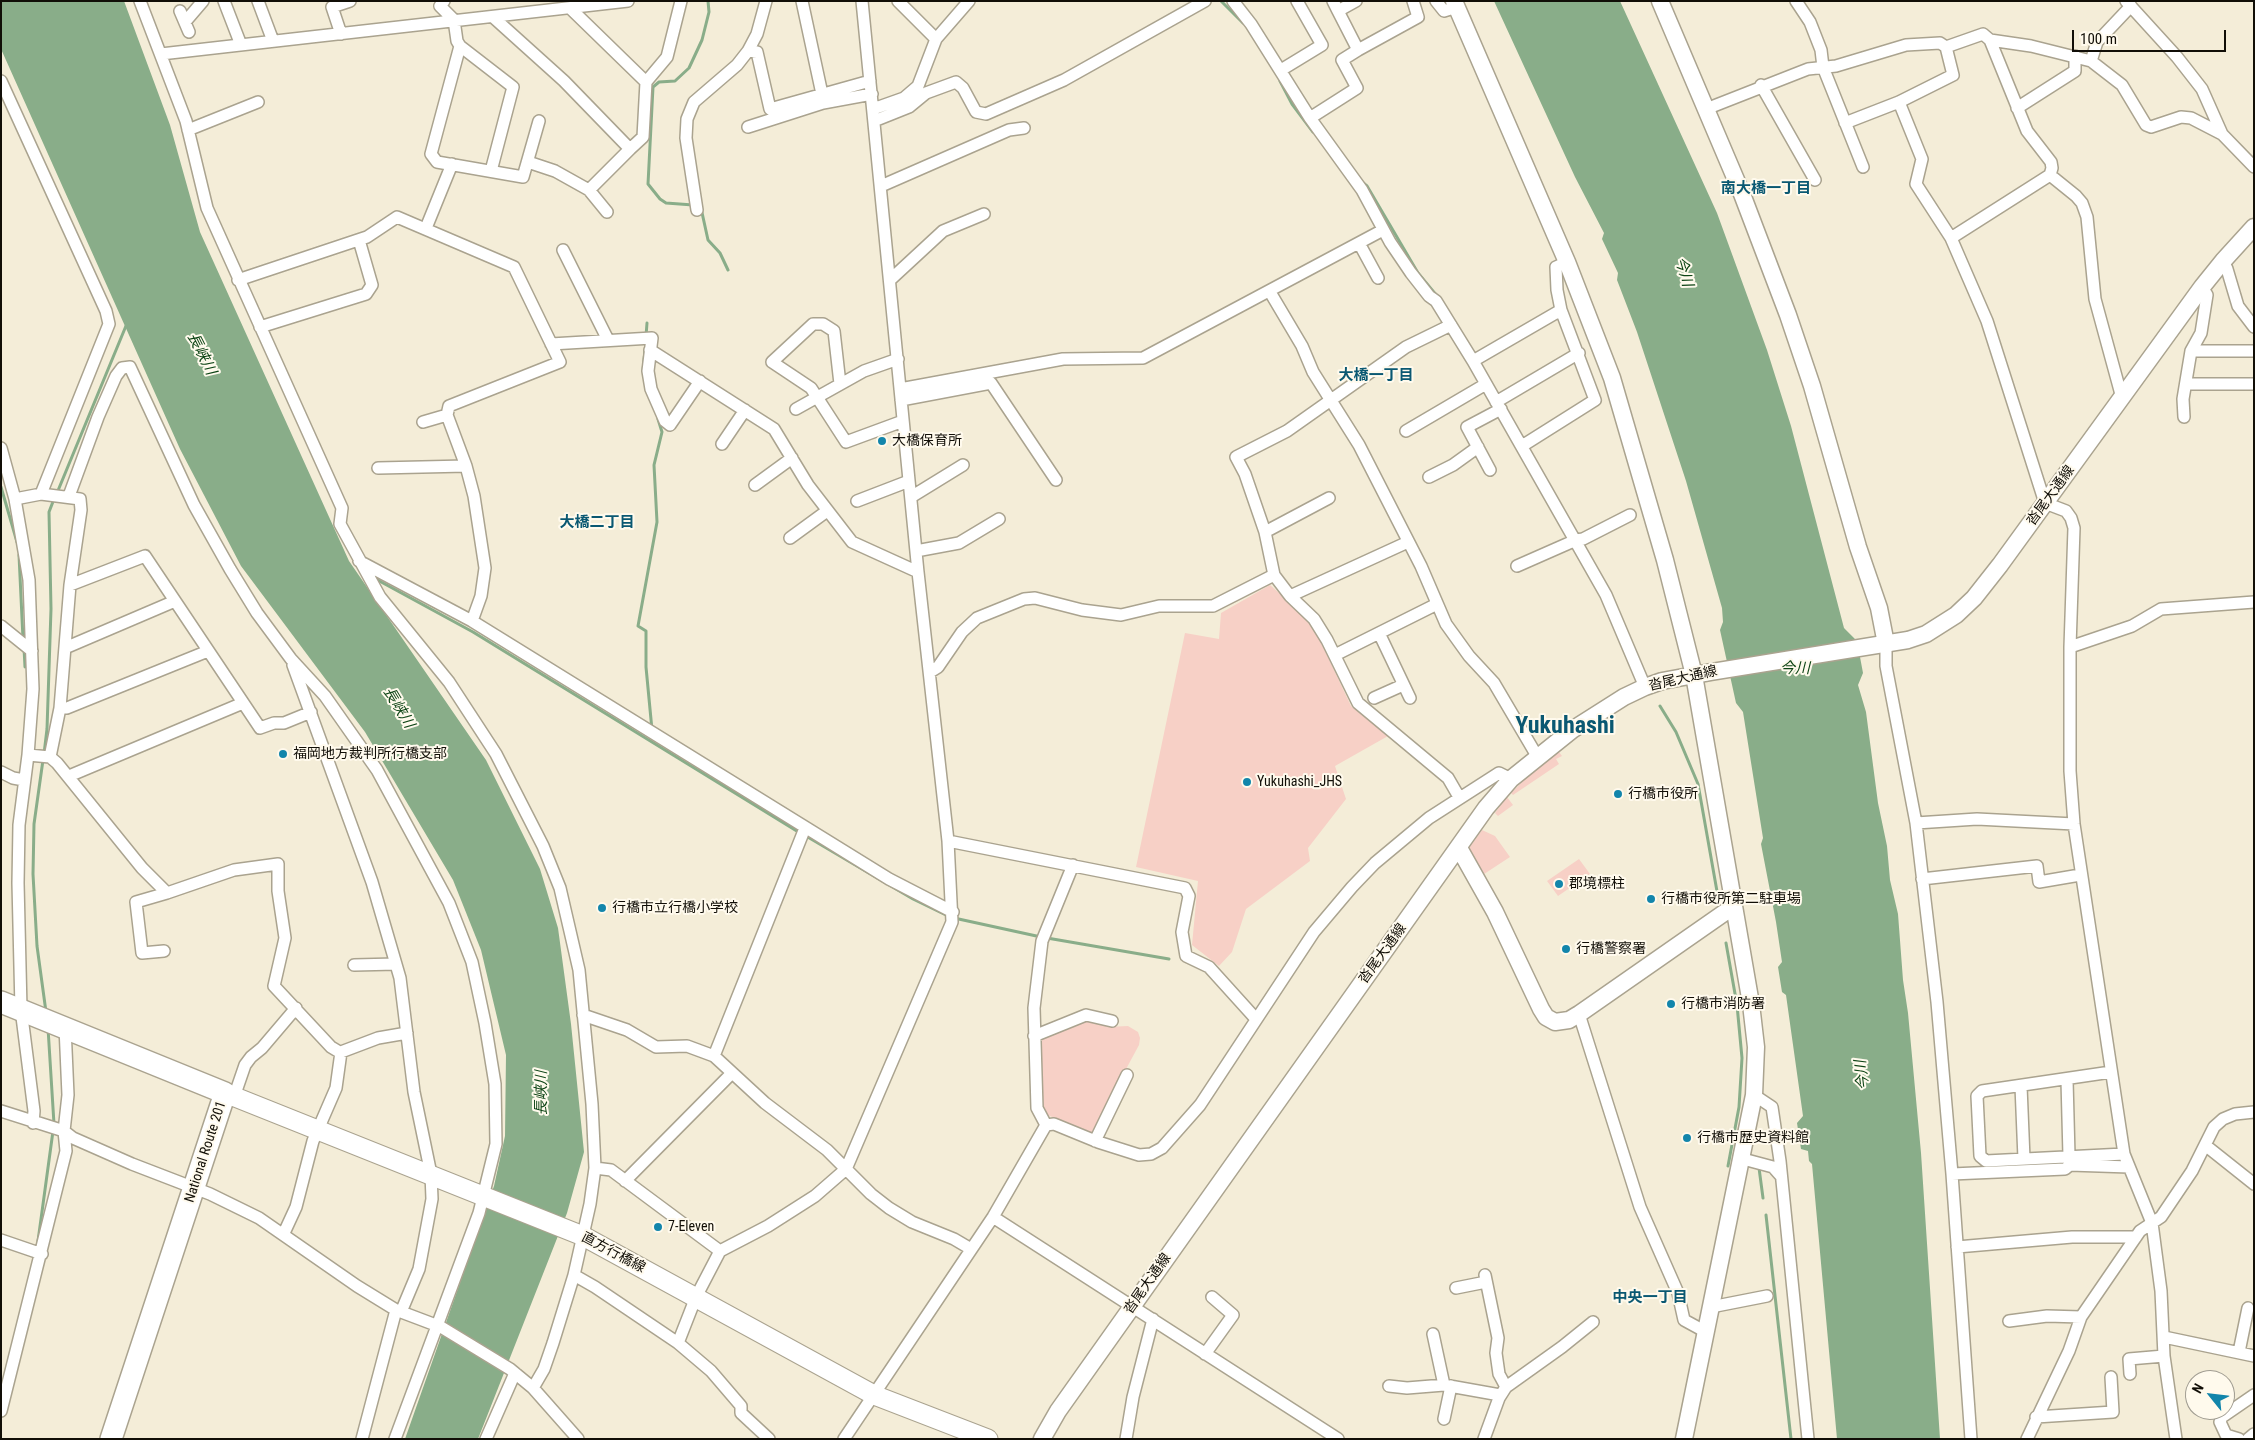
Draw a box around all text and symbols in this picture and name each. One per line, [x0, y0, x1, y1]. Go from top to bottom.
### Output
scale bar [2075, 20, 2229, 52]
text: 100 m [2080, 30, 2117, 48]
district label: 南大橋一丁目 [1721, 180, 1811, 198]
water label: 今川 [1670, 255, 1696, 289]
water label: 長峡川 [183, 330, 219, 378]
district label: 大橋一丁目 [1339, 367, 1413, 385]
place label: 大橋保育所 [892, 433, 962, 449]
marker: 大橋保育所 [876, 435, 888, 447]
street label: 沓尾大通線 [2024, 463, 2078, 529]
district label: 大橋二丁目 [560, 514, 634, 532]
water label: 今川 [1780, 660, 1810, 678]
street label: 沓尾大通線 [1647, 663, 1719, 695]
water label: 長峡川 [379, 684, 417, 732]
district label: Yukuhashi [1515, 713, 1615, 741]
place label: 福岡地方裁判所行橋支部 [293, 746, 447, 762]
marker: 福岡地方裁判所行橋支部 [277, 748, 289, 760]
place label: Yukuhashi_JHS [1257, 774, 1342, 790]
marker: Yukuhashi_JHS [1241, 776, 1253, 788]
place label: 行橋市役所 [1628, 786, 1698, 802]
marker: 行橋市役所 [1612, 788, 1624, 800]
place label: 郡境標柱 [1569, 876, 1625, 892]
marker: 郡境標柱 [1553, 878, 1565, 890]
place label: 行橋市役所第二駐車場 [1661, 891, 1801, 907]
marker: 行橋市役所第二駐車場 [1645, 893, 1657, 905]
place label: 行橋市立行橋小学校 [612, 900, 738, 916]
marker: 行橋市立行橋小学校 [596, 902, 608, 914]
street label: 沓尾大通線 [1356, 921, 1410, 987]
place label: 行橋警察署 [1576, 941, 1646, 957]
marker: 行橋警察署 [1560, 943, 1572, 955]
place label: 行橋市消防署 [1681, 996, 1765, 1012]
marker: 行橋市消防署 [1665, 998, 1677, 1010]
water label: 今川 [1852, 1059, 1874, 1091]
water label: 長峡川 [533, 1071, 551, 1115]
street label: National Route 201 [182, 1099, 230, 1205]
place label: 行橋市歴史資料館 [1697, 1130, 1809, 1146]
marker: 行橋市歴史資料館 [1681, 1132, 1693, 1144]
place label: 7-Eleven [668, 1219, 714, 1235]
marker: 7-Eleven [652, 1221, 664, 1233]
street label: 直方行橋線 [578, 1229, 648, 1277]
street label: 沓尾大通線 [1121, 1251, 1175, 1317]
district label: 中央一丁目 [1613, 1289, 1687, 1307]
north arrow [2185, 1370, 2235, 1420]
text: N [2189, 1381, 2207, 1396]

